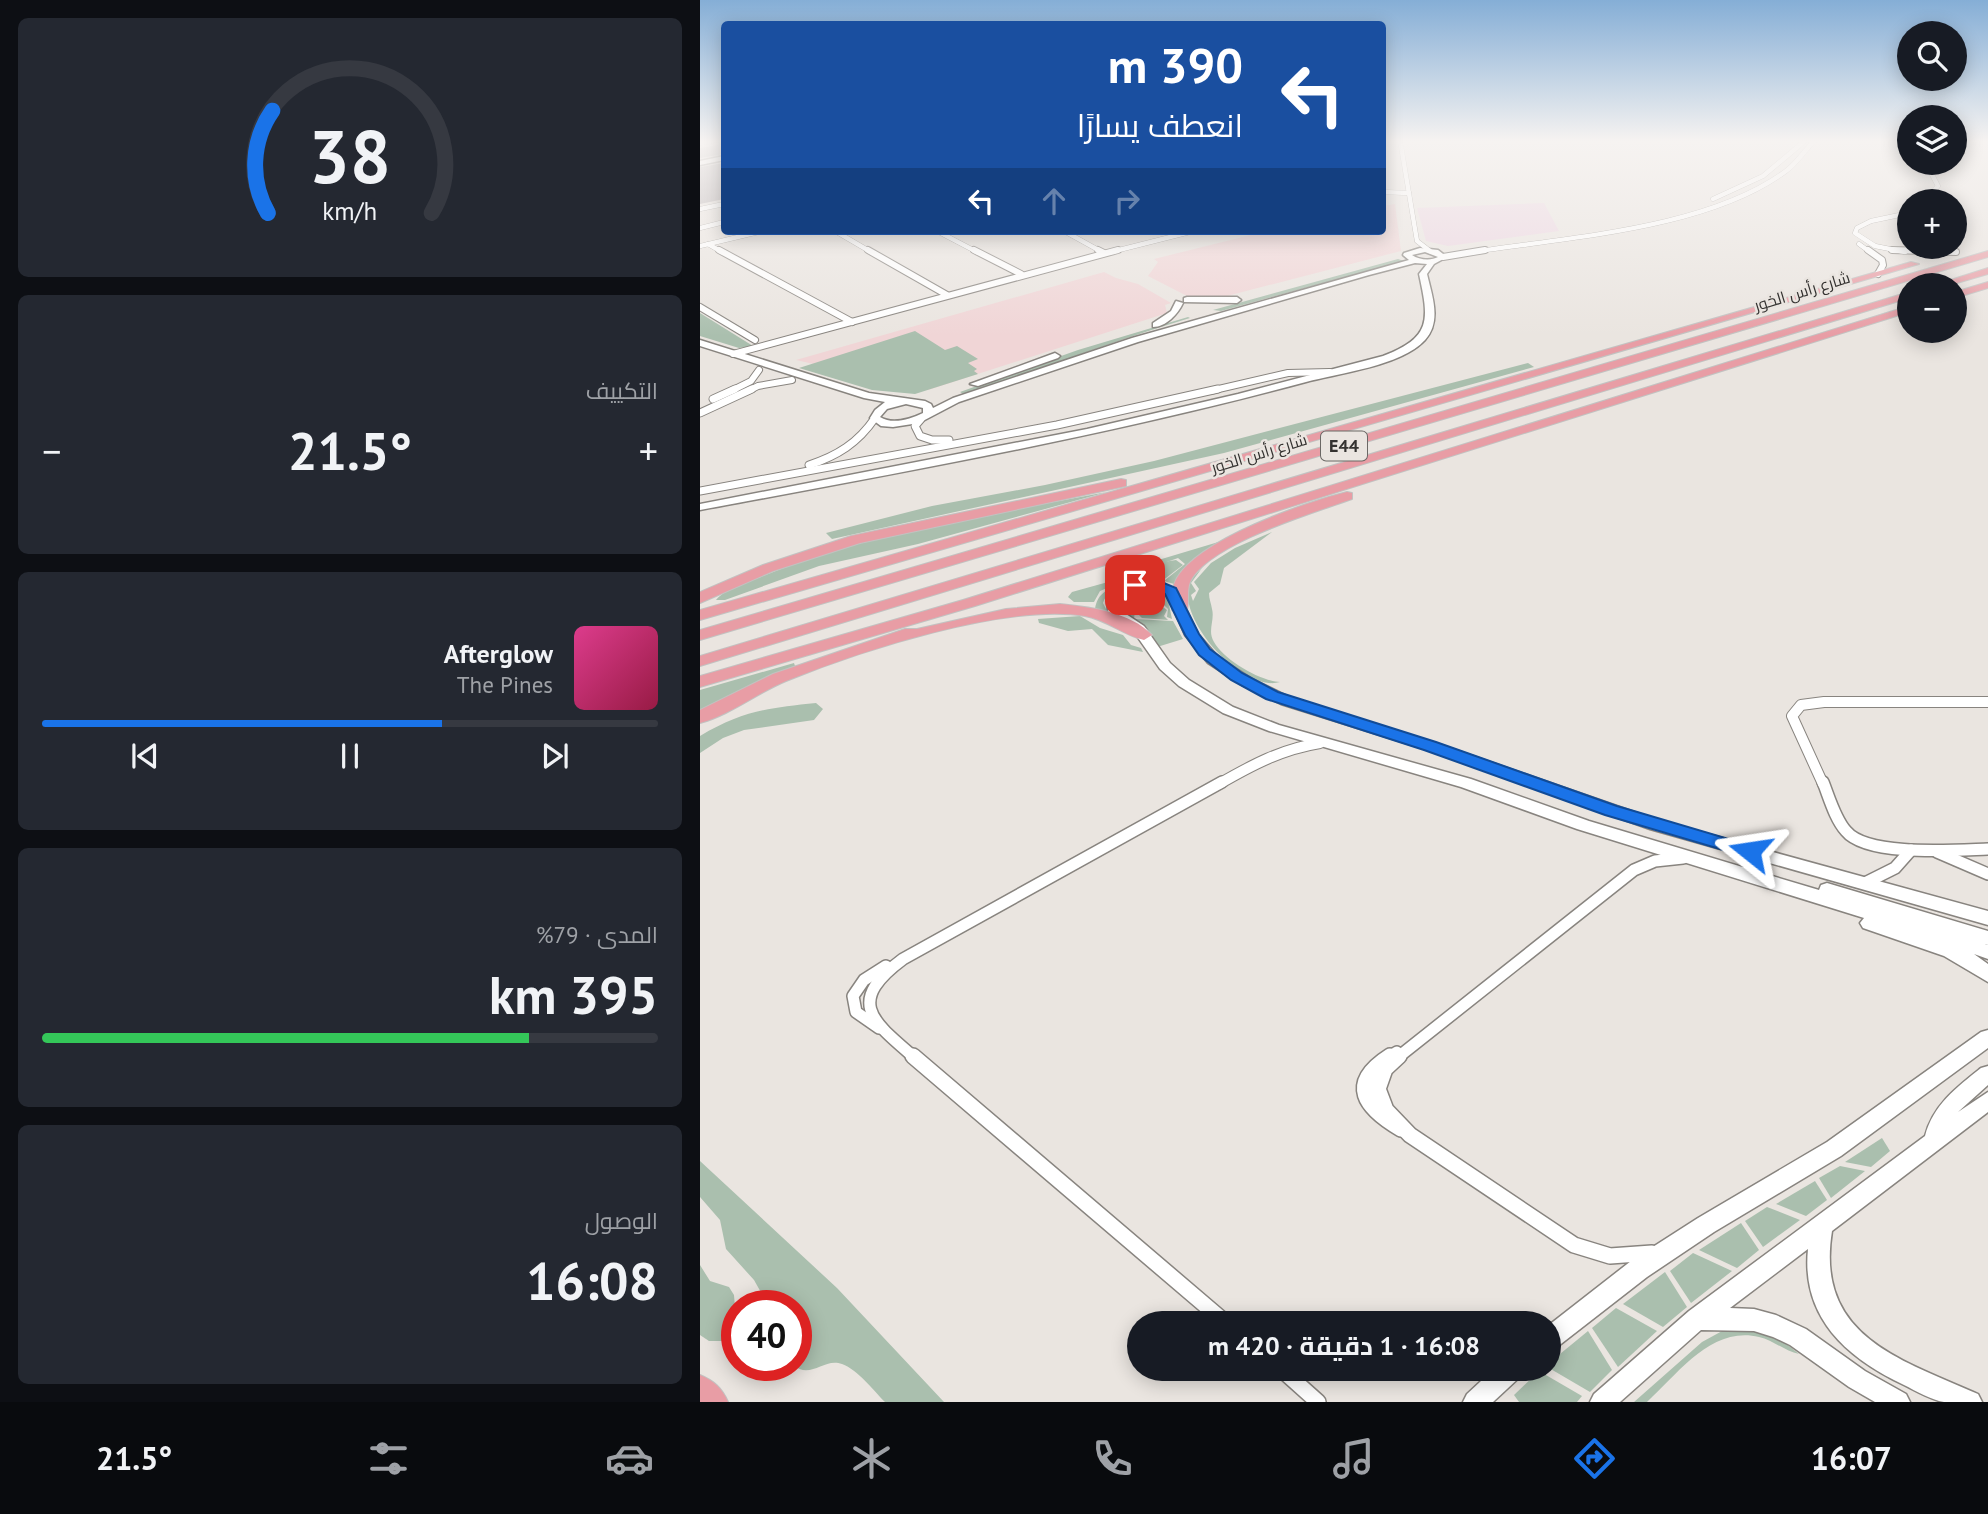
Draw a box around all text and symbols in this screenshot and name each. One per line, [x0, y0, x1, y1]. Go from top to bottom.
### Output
map controls [1897, 21, 1967, 343]
button: search [1897, 21, 1967, 91]
text: 390 m [1108, 33, 1243, 97]
icon: left [1267, 49, 1358, 140]
text: انعطف يسارًا [1077, 104, 1243, 146]
button: layers [1897, 105, 1967, 175]
text: 38 [309, 110, 391, 204]
icon: left [962, 182, 1000, 220]
icon: ahead [1035, 182, 1073, 220]
icon: right [1108, 182, 1146, 220]
button: + [1897, 189, 1967, 259]
text: km/h [323, 195, 377, 227]
street label: شارع رأس الخور [1751, 267, 1853, 317]
button: − [1897, 273, 1967, 343]
text: التكييف [586, 376, 658, 405]
text: 21.5° [288, 417, 412, 484]
text: − [42, 426, 61, 475]
text: + [639, 426, 658, 475]
street label: شارع رأس الخور [1208, 429, 1310, 479]
road number: E44 [1321, 432, 1367, 461]
pin [1105, 555, 1165, 615]
icon: arrive [1116, 566, 1154, 604]
text: Afterglow [444, 637, 553, 670]
text: The Pines [457, 670, 553, 699]
icon: previous [126, 737, 164, 775]
icon: pause [331, 737, 369, 775]
icon: next [536, 737, 574, 775]
position arrow [1713, 814, 1787, 888]
text: المدى · 79% [536, 920, 658, 949]
text: 395 km [489, 961, 658, 1028]
text: الوصول [585, 1206, 658, 1235]
text: 16:08 [526, 1247, 658, 1314]
speed limit sign: 40 [721, 1290, 812, 1381]
text: 16:08 · 1 دقيقة · 420 m [1208, 1329, 1480, 1362]
icon: filters [364, 1434, 413, 1483]
icon: car [605, 1434, 654, 1483]
icon: climate [847, 1434, 896, 1483]
icon: phone [1088, 1434, 1137, 1483]
icon: music [1329, 1434, 1378, 1483]
icon: directions [1570, 1434, 1619, 1483]
text: 21.5° [96, 1437, 172, 1479]
text: 16:07 [1811, 1437, 1892, 1479]

